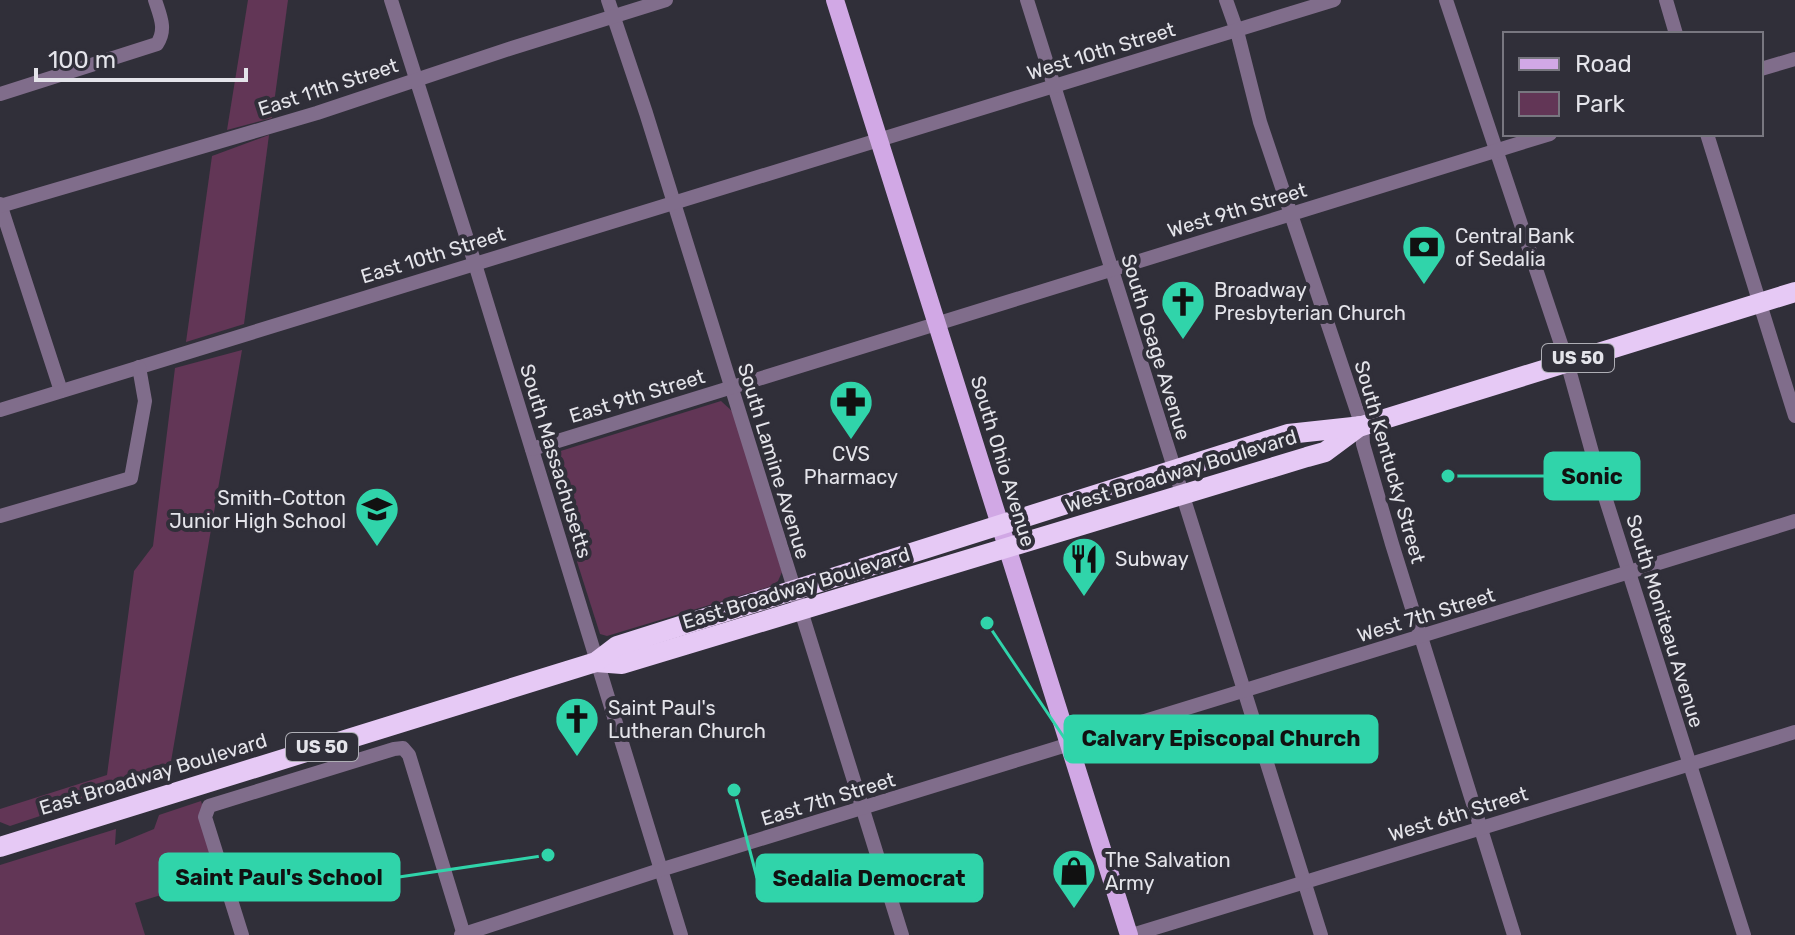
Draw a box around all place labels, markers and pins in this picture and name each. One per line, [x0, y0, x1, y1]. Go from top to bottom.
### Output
bank icon: Central Bank of Sedalia [1400, 223, 1448, 286]
place label: Central Bank of Sedalia [1455, 224, 1575, 271]
church icon: Broadway Presbyterian Church [1159, 278, 1207, 341]
place label: Broadway Presbyterian Church [1214, 278, 1406, 325]
pharmacy icon: CVS Pharmacy [827, 378, 875, 441]
place label: CVS Pharmacy [804, 442, 898, 489]
callout: Sonic [1545, 453, 1639, 499]
school or university icon: Smith-Cotton Junior High School [353, 485, 401, 548]
place label: Smith-Cotton Junior High School [169, 486, 346, 533]
restaurant icon: Subway [1060, 535, 1108, 598]
place label: Subway [1115, 547, 1189, 571]
church icon: Saint Paul's Lutheran Church [553, 695, 601, 758]
place label: Saint Paul's Lutheran Church [608, 696, 766, 743]
callout: Calvary Episcopal Church [1065, 716, 1377, 762]
shop icon: The Salvation Army [1050, 847, 1098, 910]
place label: The Salvation Army [1105, 848, 1231, 895]
callout: Saint Paul's School [160, 854, 399, 900]
callout: Sedalia Democrat [757, 855, 982, 901]

